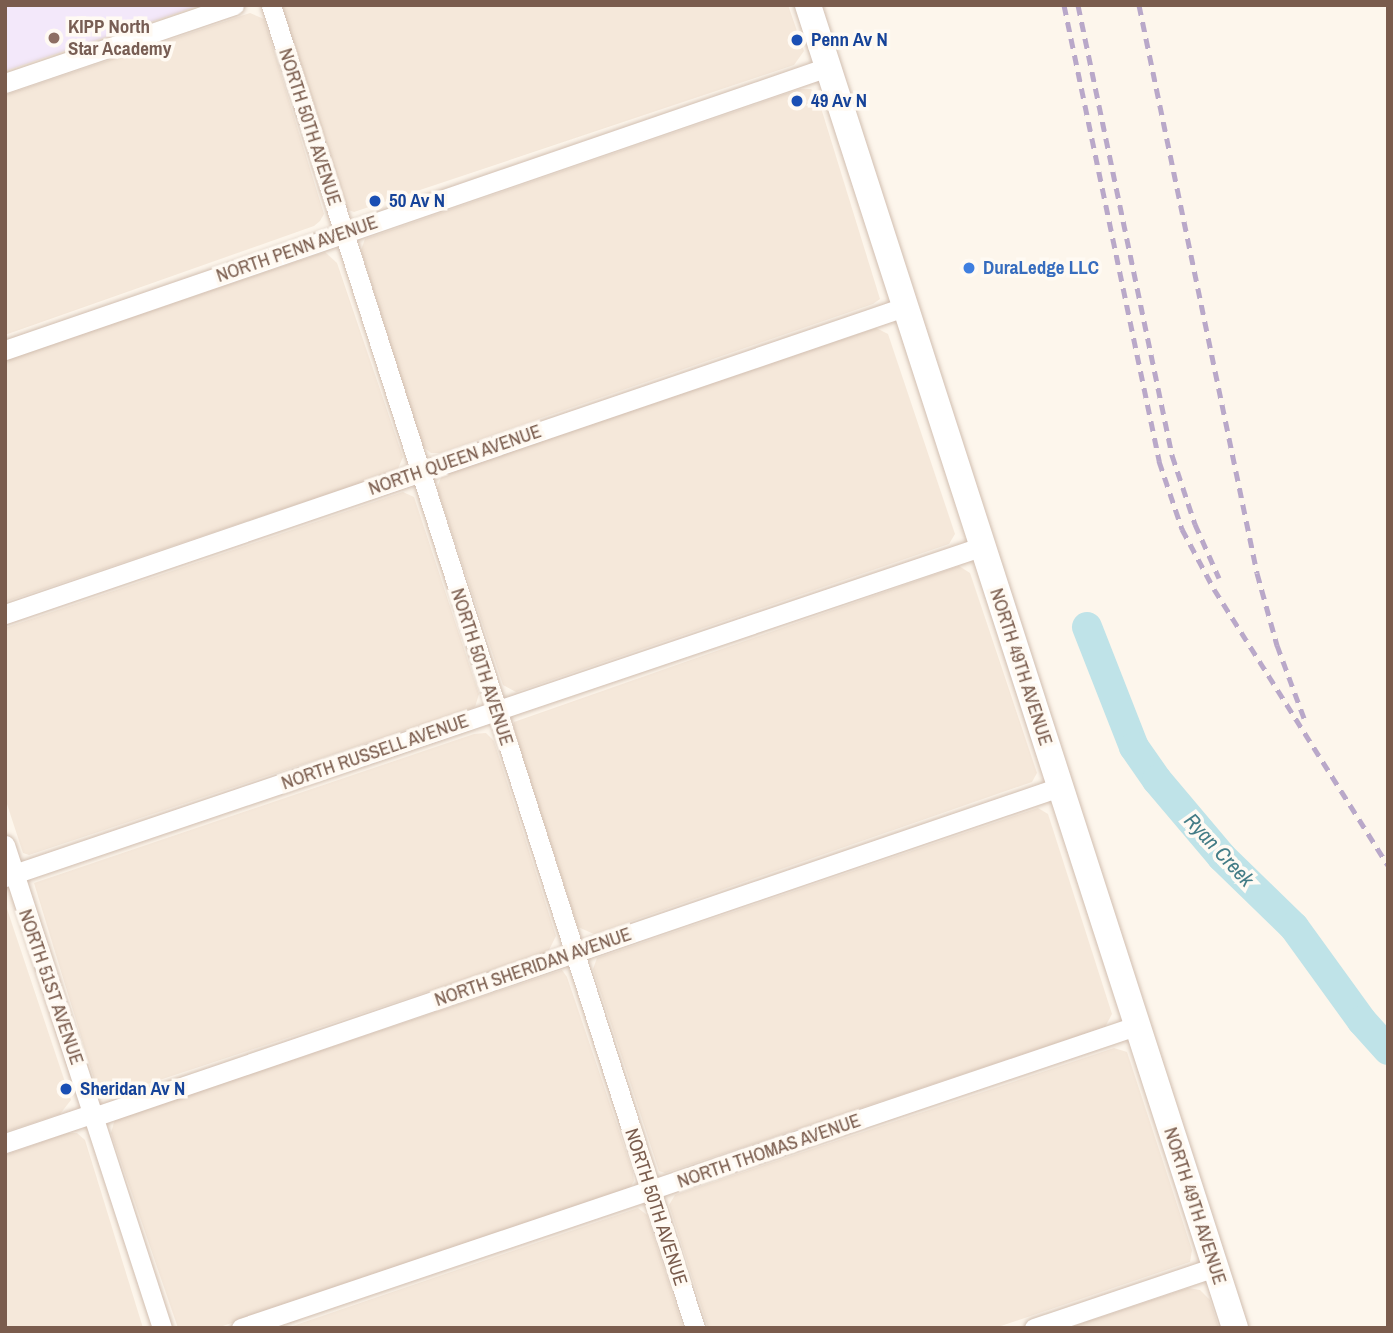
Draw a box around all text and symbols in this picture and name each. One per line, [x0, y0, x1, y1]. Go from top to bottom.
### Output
place label: KIPP North Star Academy [68, 16, 172, 60]
place label: Penn Av N [811, 29, 888, 51]
marker: KIPP North Star Academy [46, 30, 62, 46]
marker: Penn Av N [789, 32, 805, 48]
street label: NORTH 50TH AVENUE [274, 45, 346, 209]
place label: 49 Av N [811, 90, 868, 112]
marker: 49 Av N [789, 93, 805, 109]
place label: 50 Av N [389, 190, 446, 212]
marker: 50 Av N [367, 193, 383, 209]
street label: NORTH PENN AVENUE [213, 211, 381, 287]
place label: DuraLedge LLC [983, 257, 1099, 279]
marker: DuraLedge LLC [961, 260, 977, 276]
street label: NORTH QUEEN AVENUE [365, 420, 545, 500]
street label: NORTH 50TH AVENUE [446, 585, 518, 749]
street label: NORTH 49TH AVENUE [985, 585, 1057, 749]
street label: NORTH RUSSELL AVENUE [278, 709, 472, 795]
water label: Ryan Creek [1179, 808, 1259, 892]
street label: NORTH 51ST AVENUE [14, 906, 88, 1068]
street label: NORTH SHERIDAN AVENUE [431, 922, 635, 1012]
place label: Sheridan Av N [80, 1078, 186, 1100]
marker: Sheridan Av N [58, 1081, 74, 1097]
street label: NORTH THOMAS AVENUE [674, 1109, 864, 1193]
street label: NORTH 49TH AVENUE [1159, 1124, 1231, 1288]
street label: NORTH 50TH AVENUE [620, 1125, 692, 1289]

